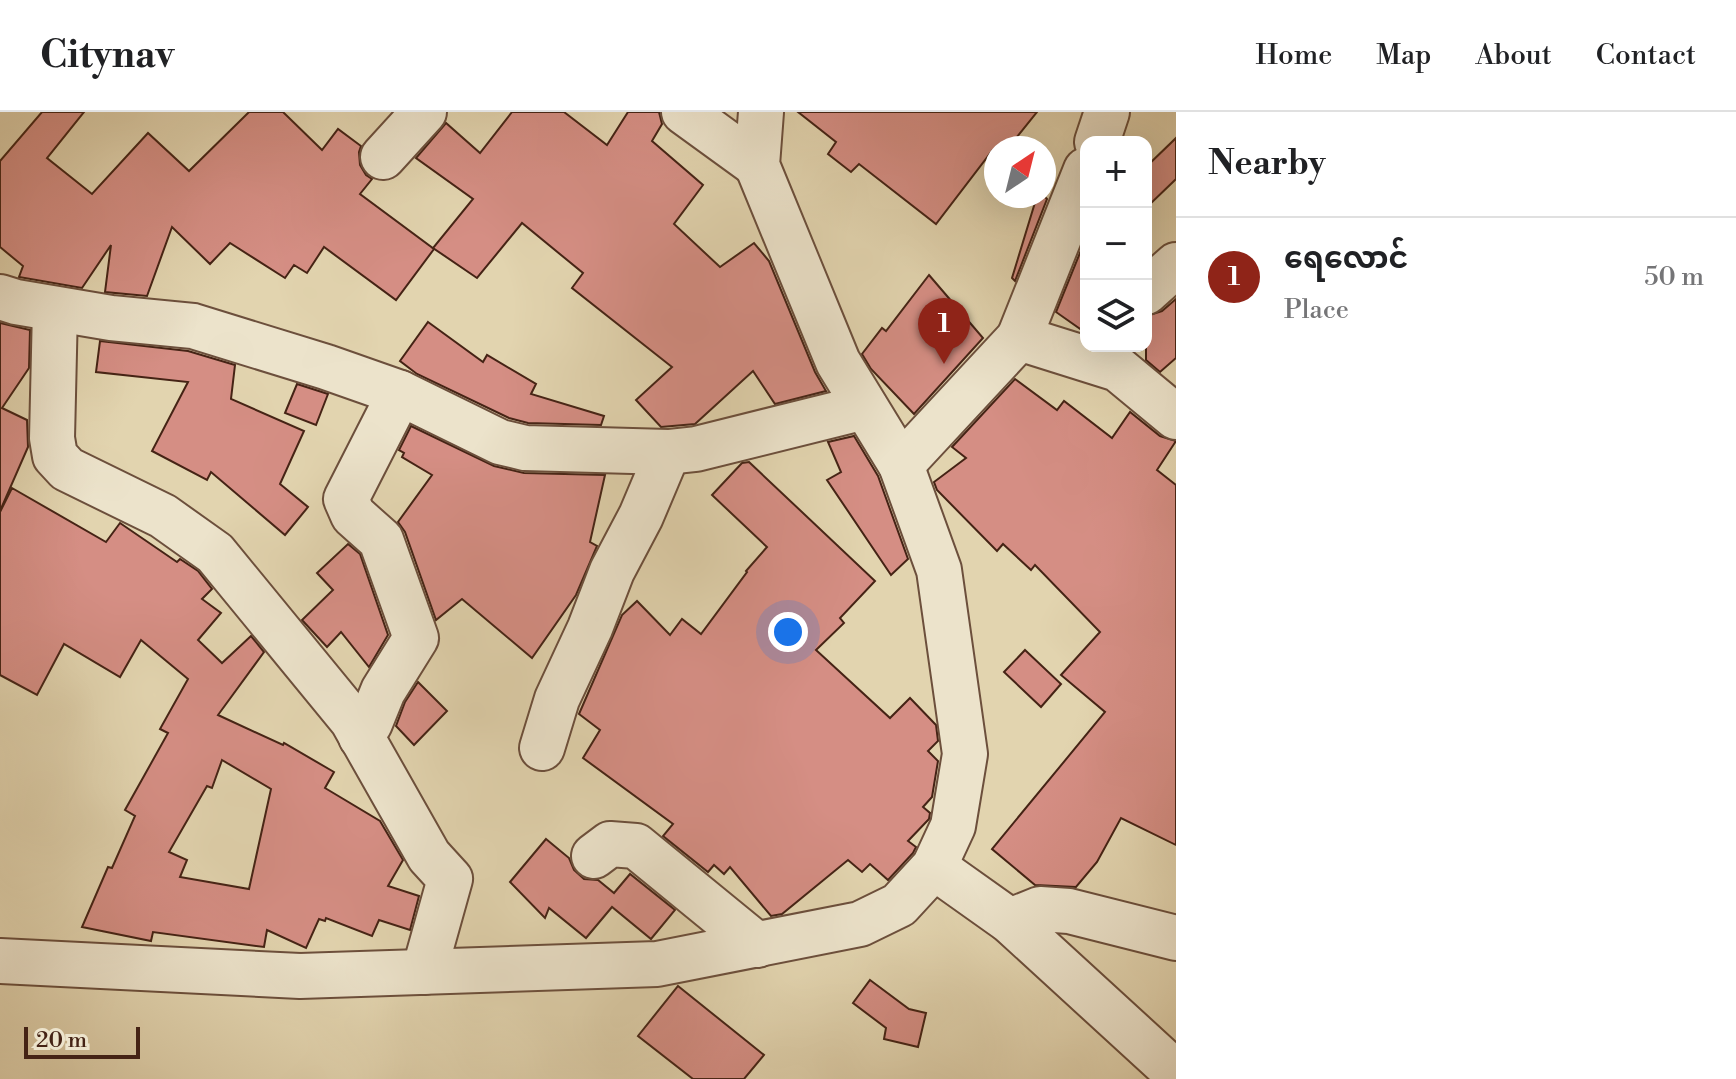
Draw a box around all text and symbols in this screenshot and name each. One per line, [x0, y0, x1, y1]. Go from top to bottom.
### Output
text: Citynav [40, 32, 174, 79]
text: Home [1256, 38, 1332, 73]
text: Map [1376, 38, 1431, 73]
text: About [1475, 38, 1552, 73]
text: Contact [1596, 38, 1696, 73]
north arrow [984, 136, 1056, 208]
map controls [1080, 136, 1152, 352]
button: + [1080, 136, 1152, 208]
text: Nearby [1208, 143, 1326, 185]
button: − [1080, 208, 1152, 280]
text: ရေလောင် [1284, 240, 1408, 278]
text: 1 [1228, 261, 1240, 293]
text: 50 m [1644, 261, 1704, 293]
button: layers [1080, 280, 1152, 352]
text: Place [1284, 294, 1349, 326]
pin: 1 [918, 298, 970, 364]
your location [768, 612, 808, 652]
scale bar [24, 1023, 140, 1059]
text: 20 m [36, 1027, 87, 1054]

